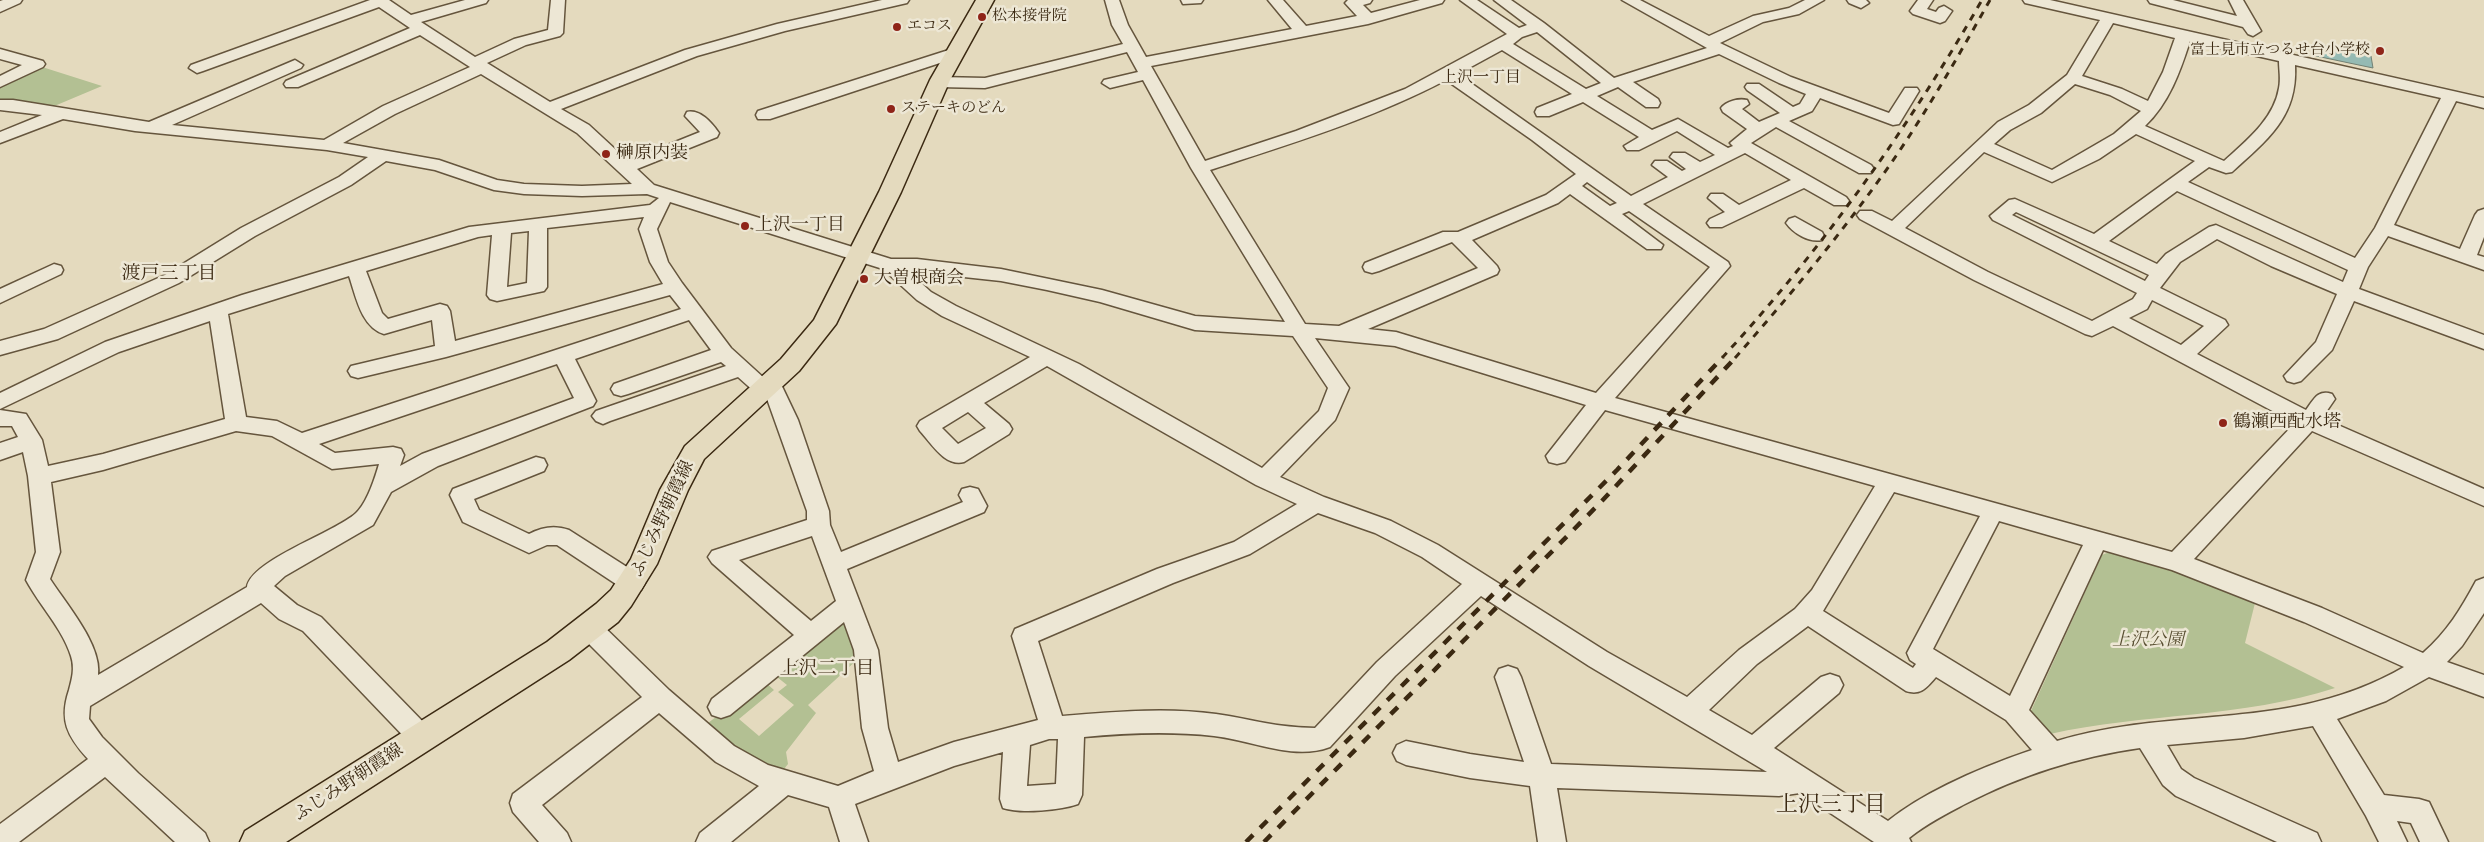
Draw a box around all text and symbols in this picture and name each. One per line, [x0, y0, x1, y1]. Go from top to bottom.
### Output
place label: 松本接骨院 [992, 8, 1067, 26]
marker: 松本接骨院 [976, 11, 988, 23]
place label: エコス [907, 18, 952, 36]
marker: エコス [891, 21, 903, 33]
place label: 富士見市立つるせ台小学校 [2190, 42, 2370, 60]
marker: 富士見市立つるせ台小学校 [2374, 45, 2386, 57]
district label: 上沢一丁目 [1441, 68, 1521, 88]
place label: ステーキのどん [901, 100, 1006, 118]
marker: ステーキのどん [885, 103, 897, 115]
place label: 榊原内装 [616, 143, 688, 165]
marker: 榊原内装 [600, 148, 612, 160]
place label: 上沢一丁目 [755, 215, 845, 237]
marker: 上沢一丁目 [739, 220, 751, 232]
district label: 渡戸三丁目 [122, 264, 216, 286]
place label: 大曽根商会 [874, 268, 964, 290]
marker: 大曽根商会 [858, 273, 870, 285]
place label: 鶴瀬西配水塔 [2233, 412, 2341, 434]
marker: 鶴瀬西配水塔 [2217, 417, 2229, 429]
street label: ふじみ野朝霞線 [627, 457, 699, 581]
park label: 上沢公園 [2112, 630, 2184, 652]
district label: 上沢二丁目 [780, 659, 874, 681]
street label: ふじみ野朝霞線 [290, 740, 408, 826]
district label: 上沢三丁目 [1776, 793, 1886, 819]

